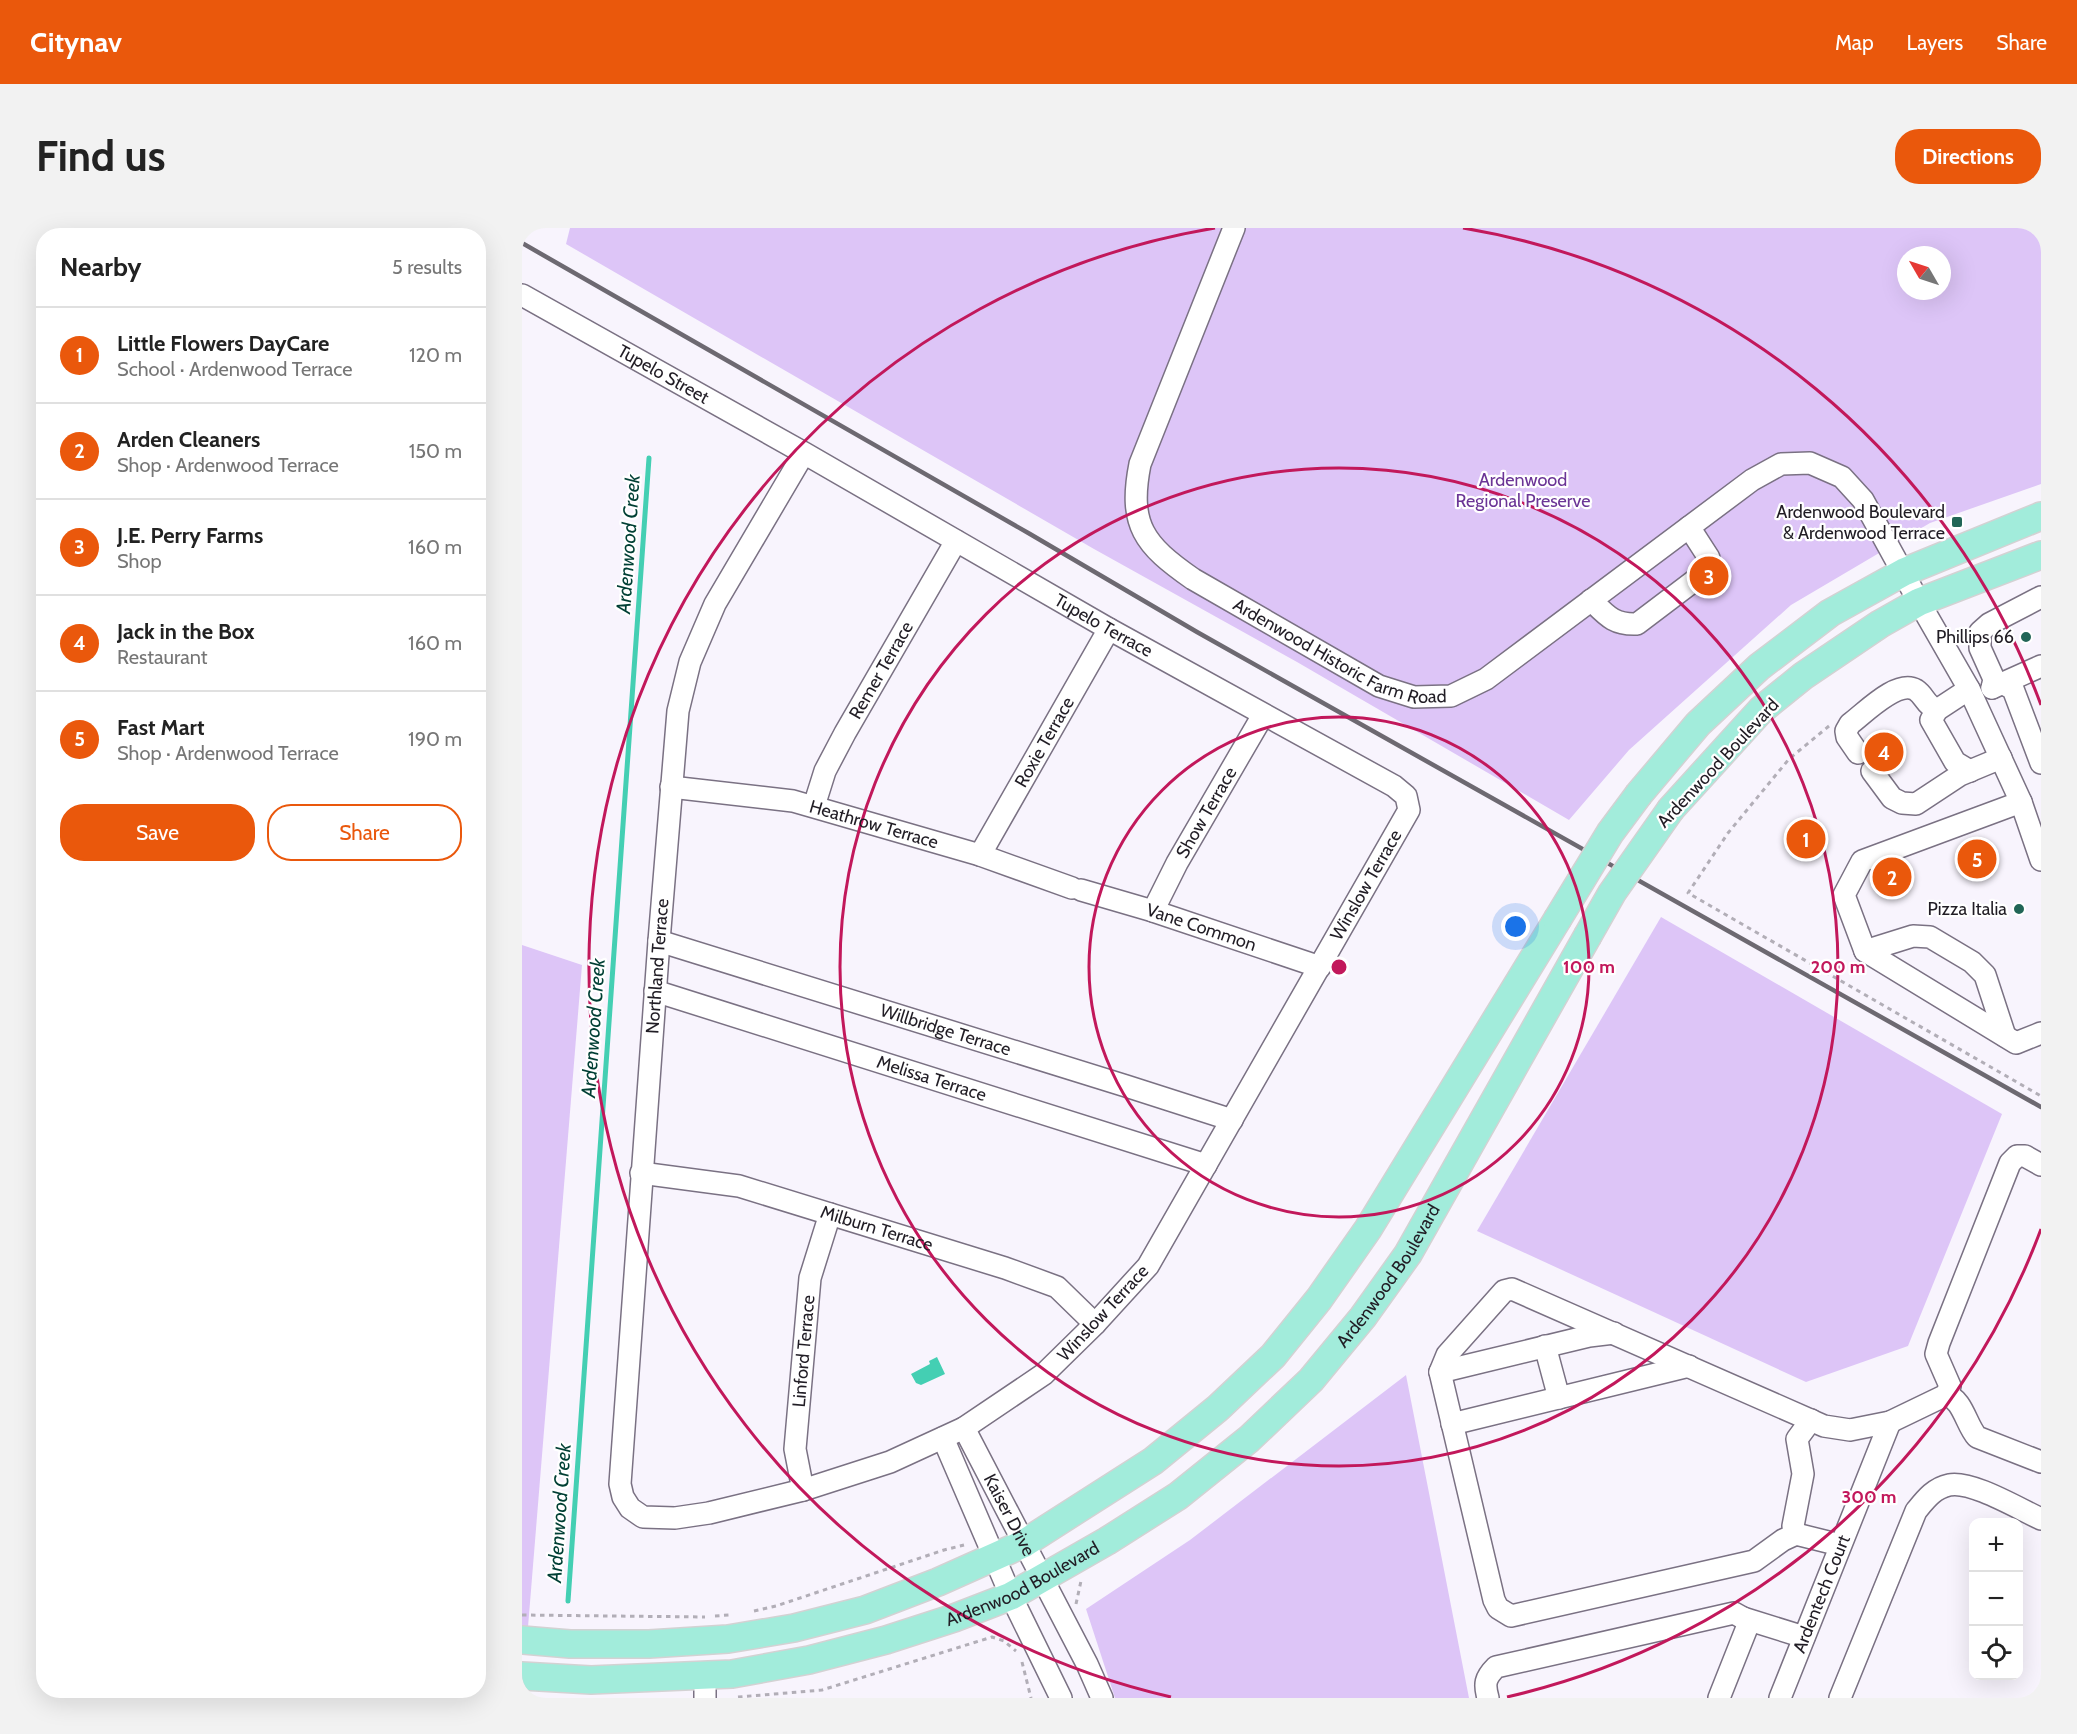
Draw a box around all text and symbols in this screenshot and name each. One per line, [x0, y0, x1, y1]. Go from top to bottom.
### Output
text: Citynav [30, 25, 122, 59]
text: Map [1835, 30, 1874, 55]
text: Layers [1907, 30, 1963, 55]
text: Share [1996, 30, 2047, 55]
button: Directions [1895, 129, 2041, 184]
text: Find us [36, 130, 165, 182]
north arrow [1897, 246, 1951, 300]
text: Nearby [60, 251, 141, 283]
text: 5 results [392, 255, 462, 279]
text: Little Flowers DayCare [117, 330, 329, 357]
street label: Tupelo Street [614, 340, 713, 409]
text: 1 [76, 343, 83, 367]
text: 120 m [409, 343, 462, 367]
text: School · Ardenwood Terrace [117, 357, 352, 381]
text: Arden Cleaners [117, 426, 260, 453]
text: 2 [74, 439, 85, 463]
text: 150 m [409, 439, 462, 463]
text: Shop · Ardenwood Terrace [117, 453, 339, 477]
park label: Ardenwood Regional Preserve [1456, 469, 1590, 512]
water label: Ardenwood Creek [611, 472, 645, 615]
place label: Ardenwood Boulevard & Ardenwood Terrace [1776, 501, 1945, 544]
marker: Ardenwood Boulevard & Ardenwood Terrace [1950, 515, 1964, 529]
text: J.E. Perry Farms [117, 522, 263, 549]
text: 3 [74, 535, 85, 559]
text: 160 m [408, 535, 462, 559]
text: Shop [117, 549, 162, 573]
pin: 3 [1690, 554, 1728, 598]
street label: Tupelo Terrace [1051, 589, 1157, 662]
street label: Ardenwood Historic Farm Road [1229, 593, 1447, 709]
text: Jack in the Box [117, 618, 255, 645]
street label: Remer Terrace [844, 618, 918, 723]
place label: Phillips 66 [1936, 626, 2014, 648]
marker: Phillips 66 [2019, 630, 2033, 644]
text: 4 [73, 631, 86, 655]
text: 160 m [408, 631, 462, 655]
text: Restaurant [117, 645, 208, 669]
street label: Roxie Terrace [1010, 693, 1079, 791]
street label: Ardenwood Boulevard [1652, 694, 1784, 832]
text: Fast Mart [117, 714, 204, 741]
text: 5 [74, 727, 85, 751]
text: 190 m [408, 727, 462, 751]
pin: 4 [1864, 730, 1904, 774]
text: Shop · Ardenwood Terrace [117, 741, 339, 765]
street label: Show Terrace [1171, 763, 1241, 862]
street label: Heathrow Terrace [807, 795, 941, 853]
button: Save [60, 804, 255, 861]
button: Share [267, 804, 462, 861]
pin: 1 [1786, 816, 1826, 862]
street label: Winslow Terrace [1326, 826, 1406, 944]
pin: 5 [1958, 836, 1996, 882]
pin: 2 [1872, 854, 1912, 900]
street label: Northland Terrace [641, 898, 673, 1034]
place label: Pizza Italia [1928, 898, 2007, 920]
street label: Vane Common [1144, 899, 1259, 956]
marker: Pizza Italia [2012, 902, 2026, 916]
your location [1501, 912, 1530, 941]
water label: Ardenwood Creek [576, 956, 610, 1099]
text: 100 m [1563, 956, 1615, 978]
text: 200 m [1811, 956, 1865, 978]
centre of rings [1329, 957, 1349, 977]
street label: Willbridge Terrace [877, 999, 1014, 1061]
street label: Melissa Terrace [874, 1051, 989, 1106]
street label: Ardenwood Boulevard [1332, 1200, 1445, 1352]
street label: Milburn Terrace [818, 1201, 936, 1256]
street label: Winslow Terrace [1053, 1260, 1153, 1366]
street label: Linford Terrace [788, 1294, 819, 1408]
water label: Ardenwood Creek [542, 1441, 576, 1584]
street label: Kaiser Drive [979, 1470, 1040, 1560]
text: 300 m [1842, 1486, 1896, 1508]
map controls [1969, 1518, 2023, 1680]
button: + [1969, 1518, 2023, 1572]
street label: Ardentech Court [1788, 1532, 1855, 1656]
street label: Ardenwood Boulevard [943, 1537, 1103, 1631]
button: − [1969, 1572, 2023, 1626]
button: locate [1969, 1626, 2023, 1680]

